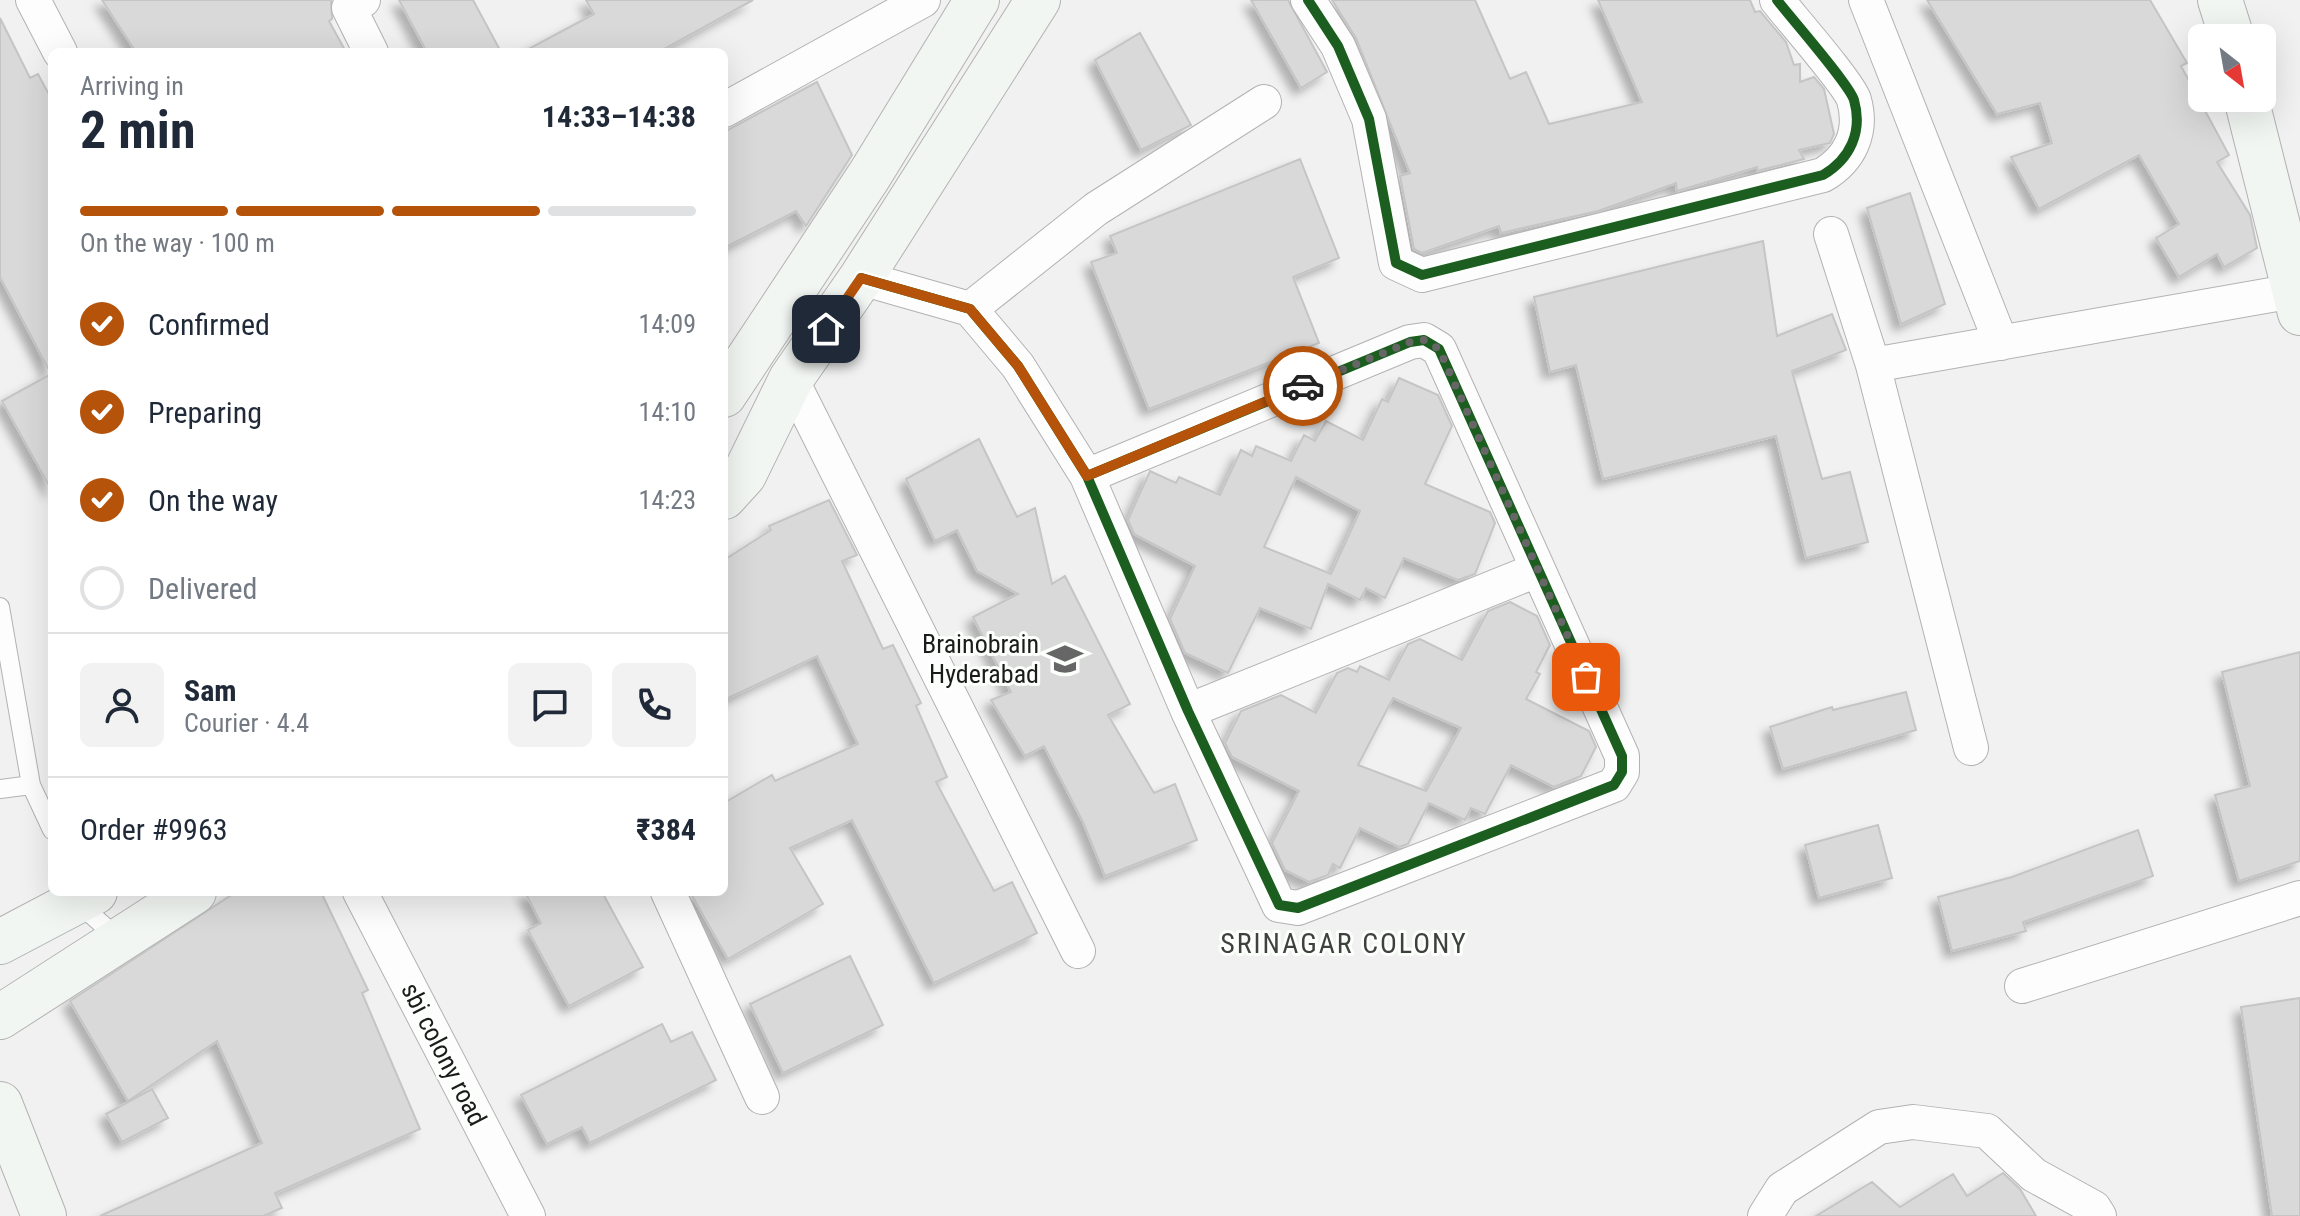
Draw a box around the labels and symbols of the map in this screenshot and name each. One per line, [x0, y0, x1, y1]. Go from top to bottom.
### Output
north arrow [2188, 24, 2276, 112]
pin [792, 295, 860, 363]
courier [1263, 346, 1343, 426]
place label: Brainobrain Hyderabad [922, 629, 1039, 689]
school or university icon: Brainobrain Hyderabad [1046, 640, 1084, 678]
pin [1552, 643, 1620, 711]
district label: SRINAGAR COLONY [1220, 927, 1468, 960]
street label: sbi colony road [395, 978, 493, 1130]

